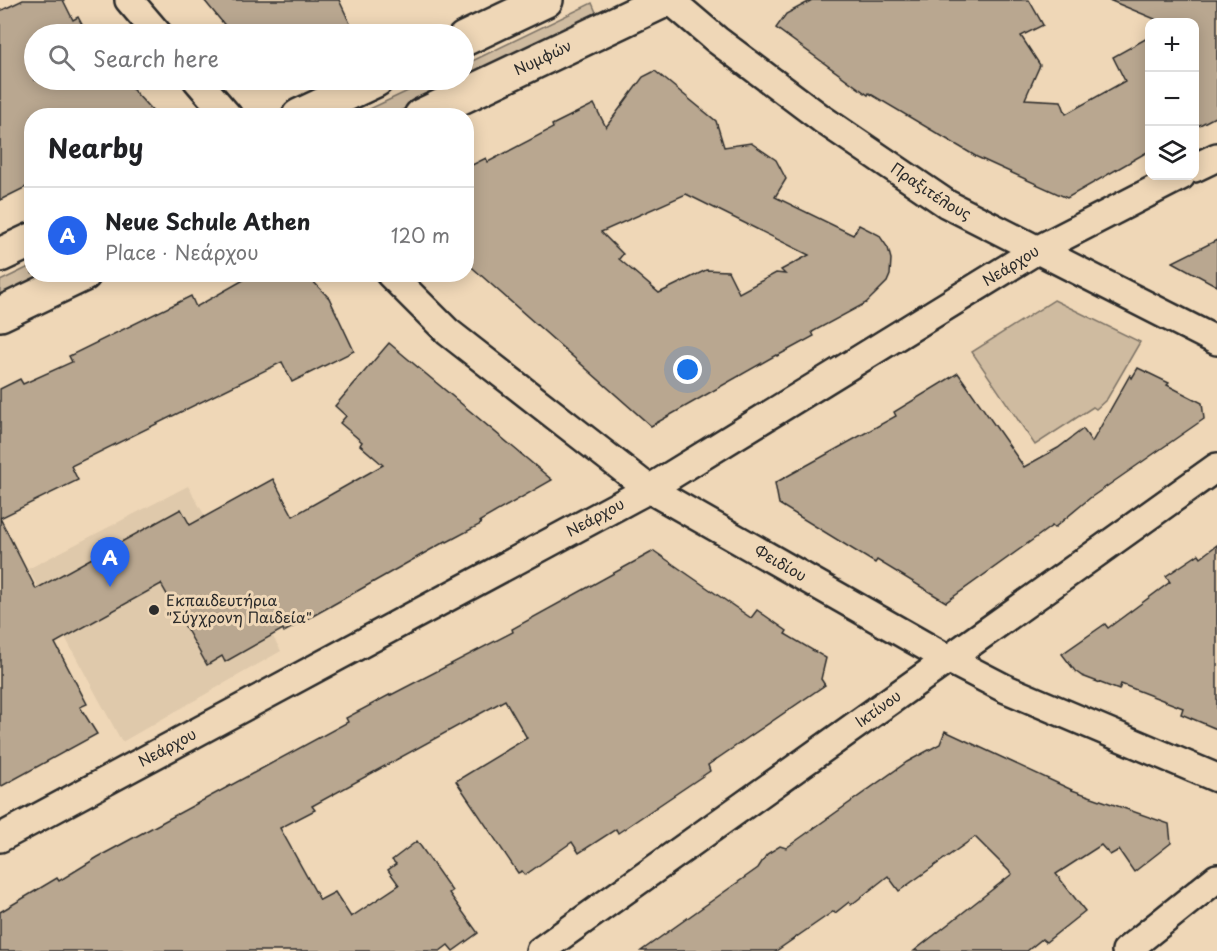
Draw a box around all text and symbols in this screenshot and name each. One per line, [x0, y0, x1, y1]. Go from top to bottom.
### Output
map controls [1145, 18, 1199, 180]
button: + [1145, 18, 1199, 72]
search box [24, 24, 474, 90]
street label: Νυμφών [510, 33, 575, 80]
icon: search [45, 41, 78, 74]
text: Search here [93, 41, 219, 74]
button: − [1145, 72, 1199, 126]
button: layers [1145, 126, 1199, 180]
text: Nearby [48, 128, 143, 167]
street label: Πραξιτέλους [887, 156, 976, 225]
text: Neue Schule Athen [105, 204, 310, 237]
text: A [60, 220, 75, 250]
text: 120 m [391, 220, 450, 250]
text: Place · Νεάρχου [105, 237, 259, 267]
street label: Νεάρχου [977, 238, 1043, 291]
your location [673, 355, 702, 384]
street label: Νεάρχου [561, 491, 628, 542]
pin: A [90, 538, 130, 587]
street label: Φειδίου [750, 538, 811, 586]
place label: Εκπαιδευτήρια "Σύγχρονη Παιδεία" [166, 588, 312, 628]
marker: Εκπαιδευτήρια "Σύγχρονη Παιδεία" [147, 603, 161, 617]
street label: Ικτίνου [850, 684, 905, 732]
street label: Νεάρχου [133, 722, 200, 772]

